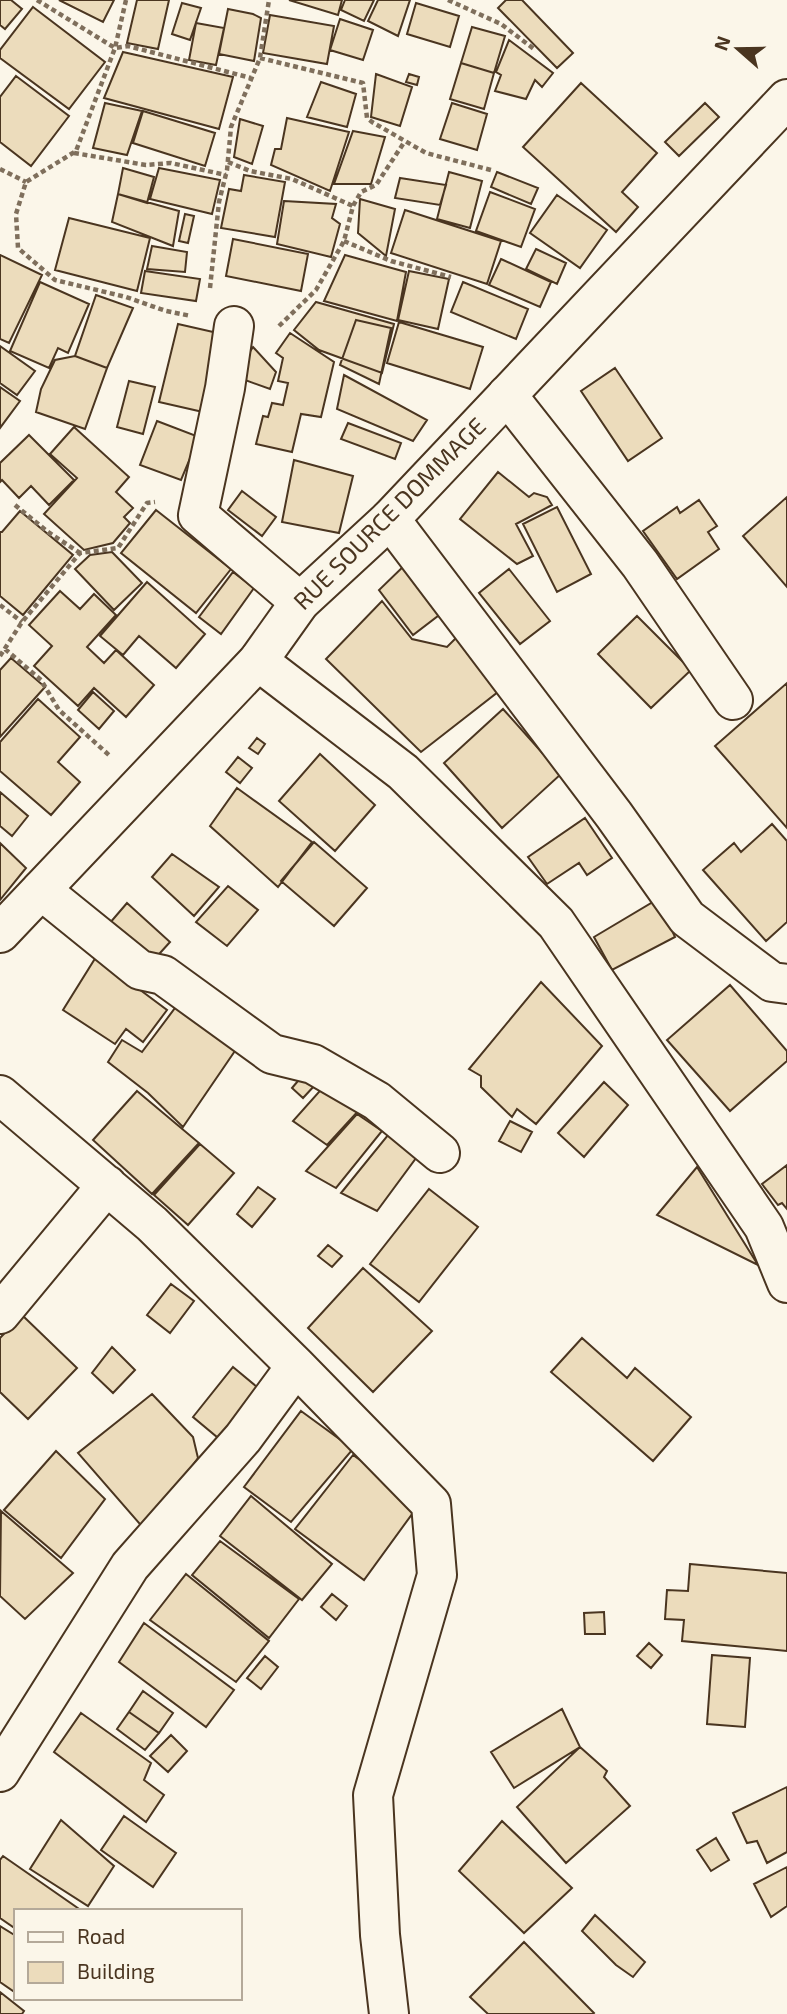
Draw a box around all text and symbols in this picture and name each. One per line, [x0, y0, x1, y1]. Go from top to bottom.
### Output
north arrow [703, 14, 773, 84]
text: N [708, 33, 735, 53]
street label: RUE SOURCE DOMMAGE [287, 411, 491, 615]
legend [14, 1909, 242, 2000]
text: Road [77, 1923, 125, 1948]
text: Building [77, 1958, 155, 1983]

